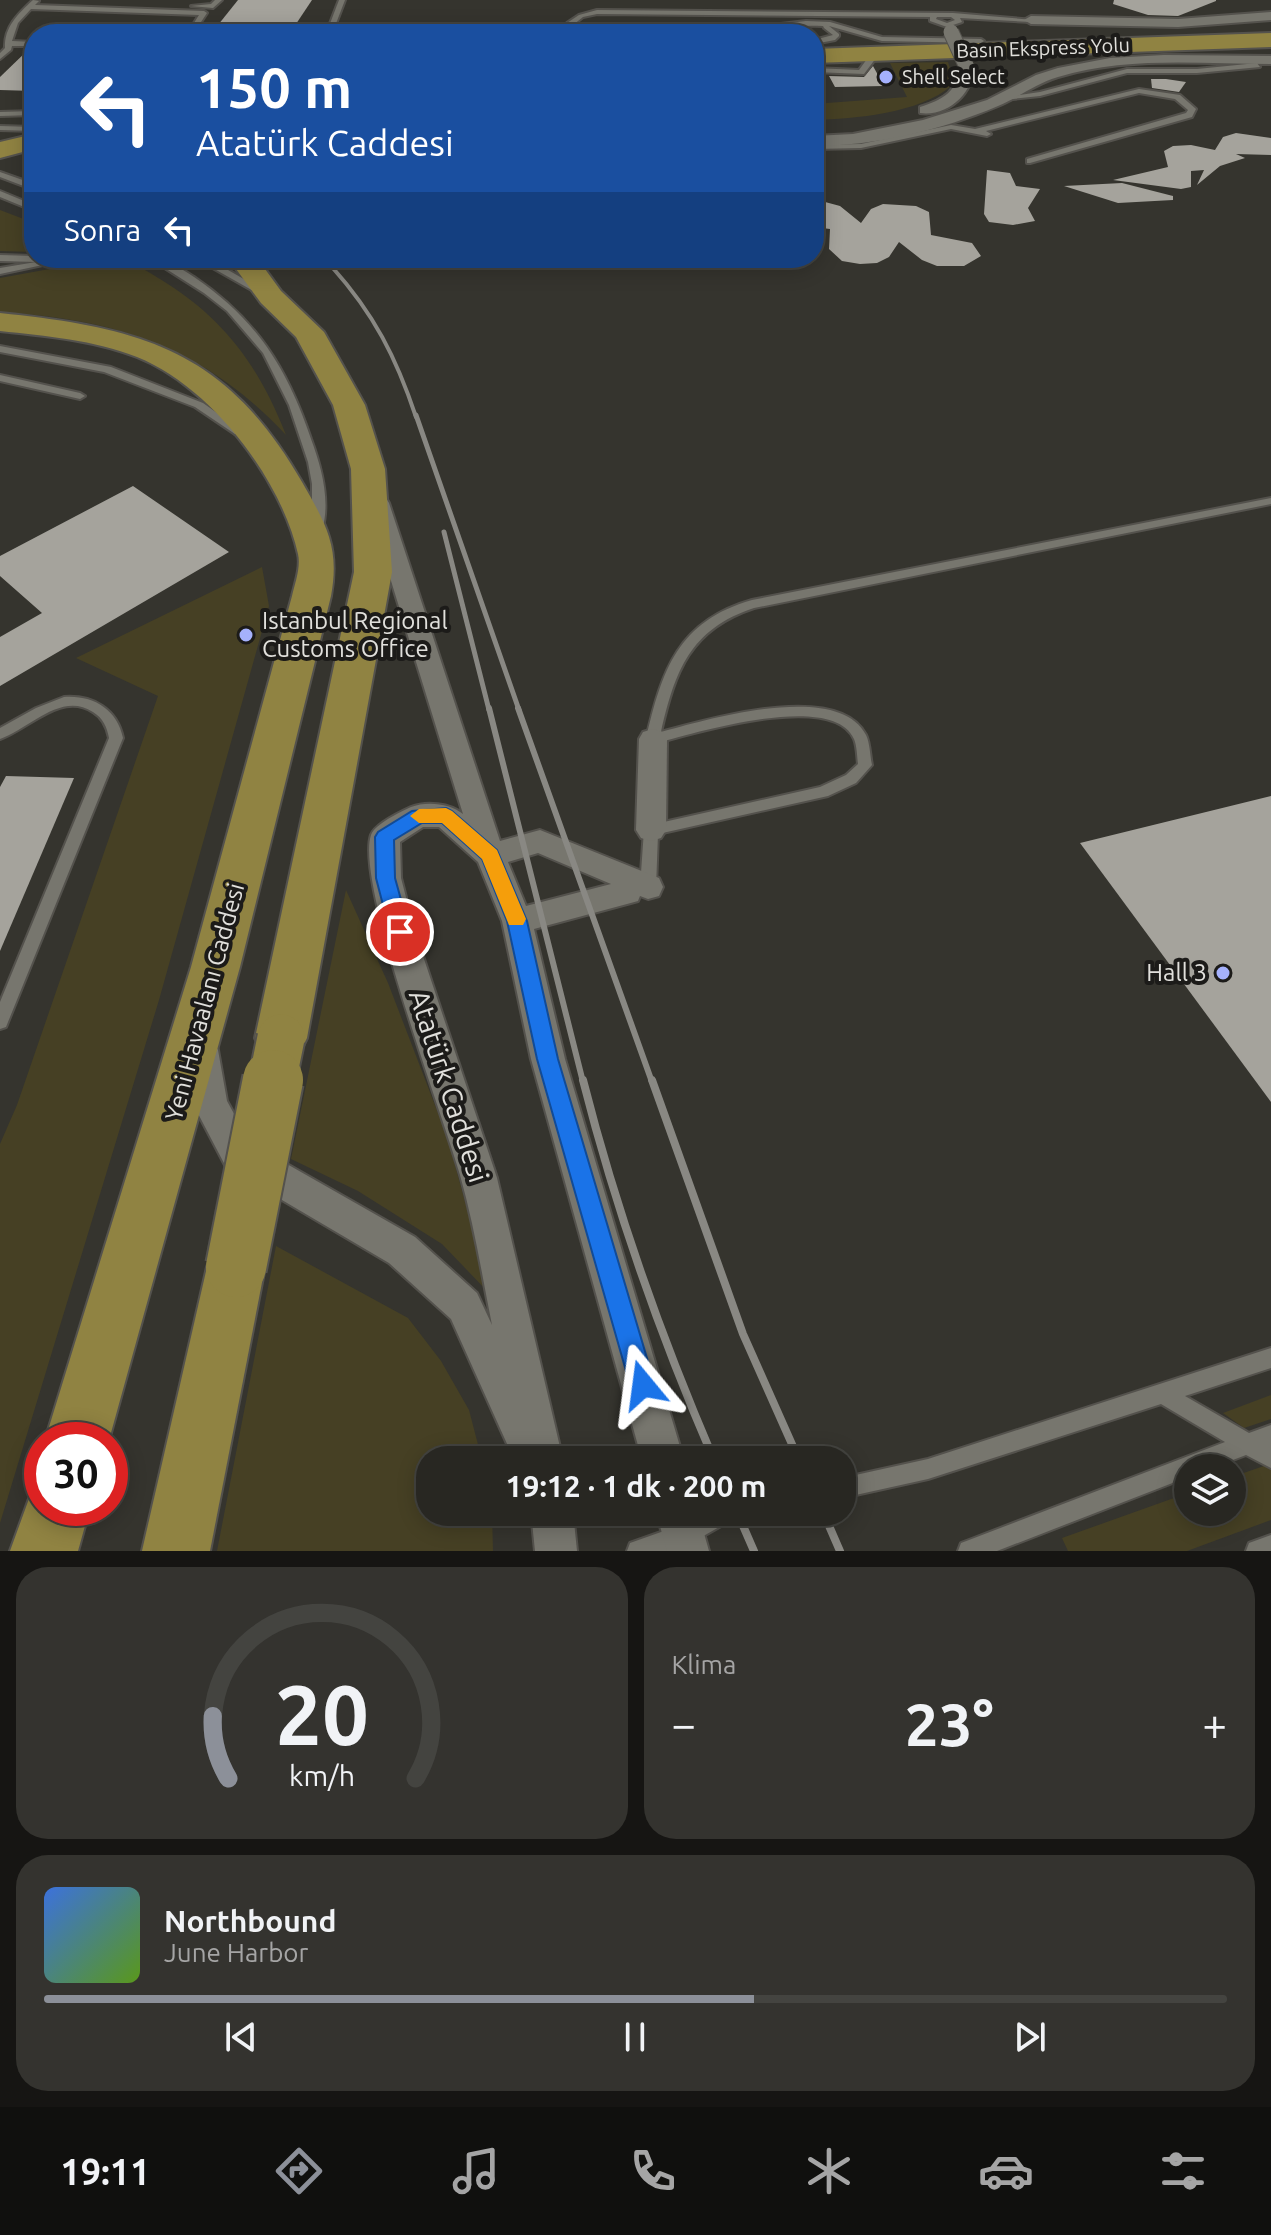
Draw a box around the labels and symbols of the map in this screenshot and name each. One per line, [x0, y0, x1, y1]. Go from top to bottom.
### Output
street label: Basın Ekspress Yolu [956, 33, 1130, 62]
place label: Shell Select [902, 65, 1005, 88]
marker: Shell Select [877, 68, 895, 86]
place label: Istanbul Regional Customs Office [262, 607, 448, 662]
marker: Istanbul Regional Customs Office [237, 626, 255, 644]
street label: Yeni Havaalanı Caddesi [160, 880, 249, 1124]
pin [366, 898, 434, 966]
place label: Hall 3 [1146, 959, 1207, 986]
marker: Hall 3 [1214, 964, 1232, 982]
street label: Atatürk Caddesi [404, 986, 495, 1186]
position arrow [601, 1343, 685, 1427]
speed limit sign: 30 [24, 1422, 128, 1526]

